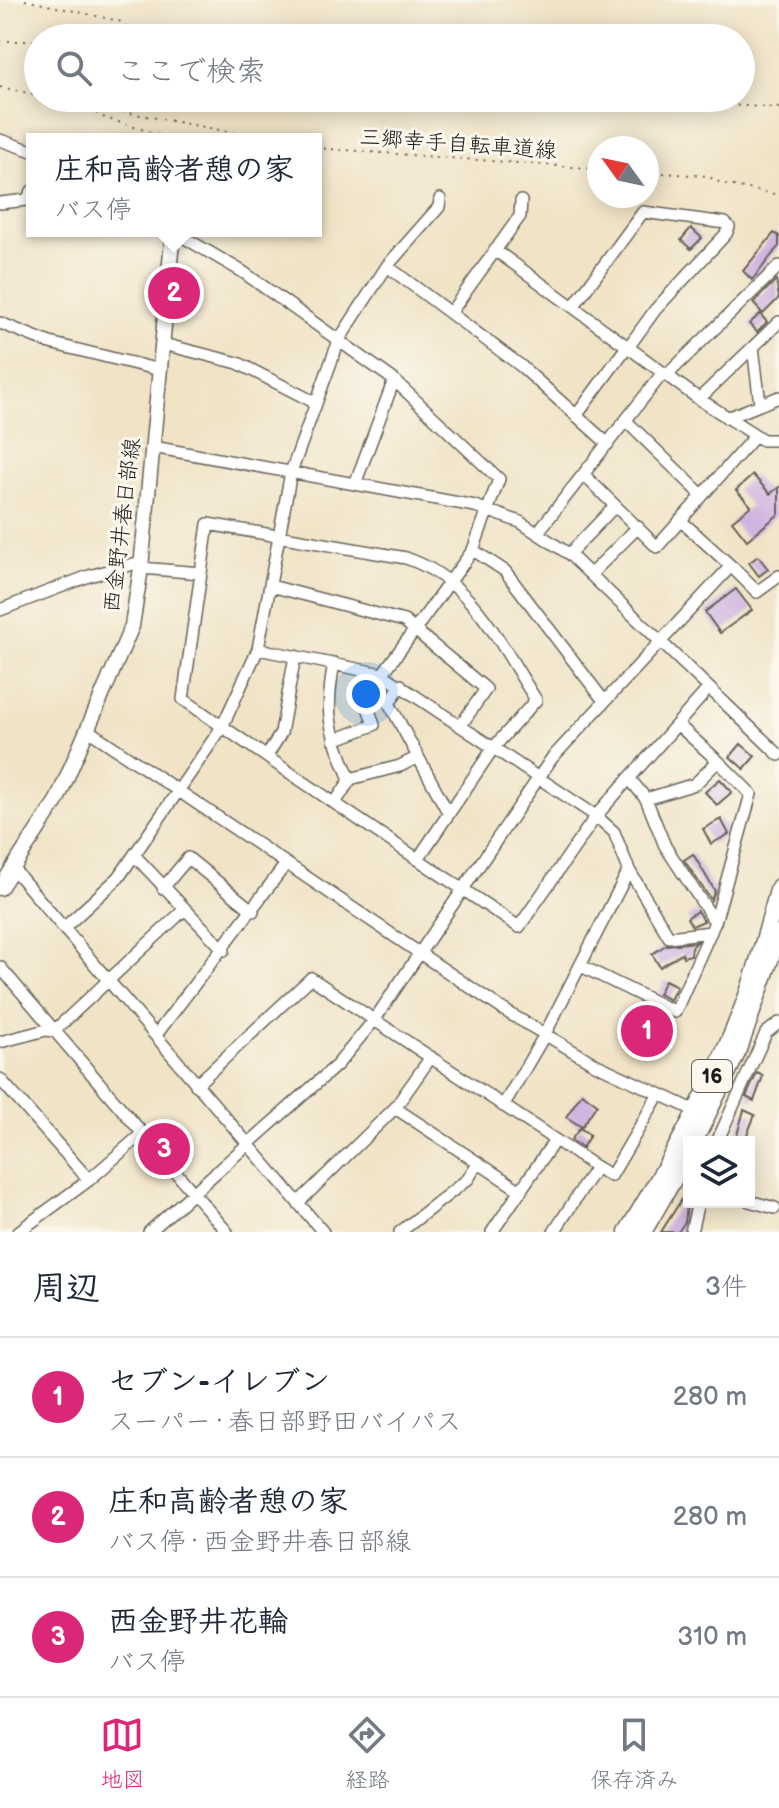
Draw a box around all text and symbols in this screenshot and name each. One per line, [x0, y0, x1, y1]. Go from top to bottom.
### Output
search box [24, 24, 755, 112]
icon: search [52, 46, 96, 90]
text: ここで検索 [116, 54, 266, 90]
street label: 三郷幸手自転車道線 [358, 124, 558, 165]
popup [26, 133, 322, 237]
north arrow [587, 136, 659, 208]
text: 庄和高齢者憩の家 [54, 152, 294, 188]
text: バス停 [54, 195, 132, 226]
pin: 2 [148, 263, 200, 323]
street label: 西金野井春日部線 [98, 436, 147, 614]
your location [346, 674, 386, 714]
pin: 1 [621, 1001, 673, 1061]
road number: 16 [692, 1060, 732, 1092]
pin: 3 [138, 1119, 190, 1179]
map controls [683, 1136, 755, 1208]
button: layers [683, 1136, 755, 1208]
text: 周辺 [32, 1268, 100, 1309]
text: 3件 [705, 1272, 747, 1303]
text: セブン-イレブン [108, 1364, 330, 1400]
text: 1 [53, 1382, 63, 1413]
text: 280 m [673, 1382, 747, 1413]
text: スーパー · 春日部野田バイパス [108, 1407, 461, 1438]
text: 庄和高齢者憩の家 [108, 1484, 348, 1520]
text: 2 [50, 1502, 66, 1533]
text: 280 m [673, 1502, 747, 1533]
text: バス停 · 西金野井春日部線 [108, 1527, 411, 1558]
text: 西金野井花輪 [108, 1604, 288, 1640]
text: 3 [50, 1622, 66, 1653]
text: 310 m [677, 1622, 747, 1653]
text: バス停 [108, 1647, 186, 1678]
tab: 地図 [100, 1713, 145, 1794]
tab: 経路 [345, 1713, 390, 1794]
tab: 保存済み [590, 1713, 679, 1794]

